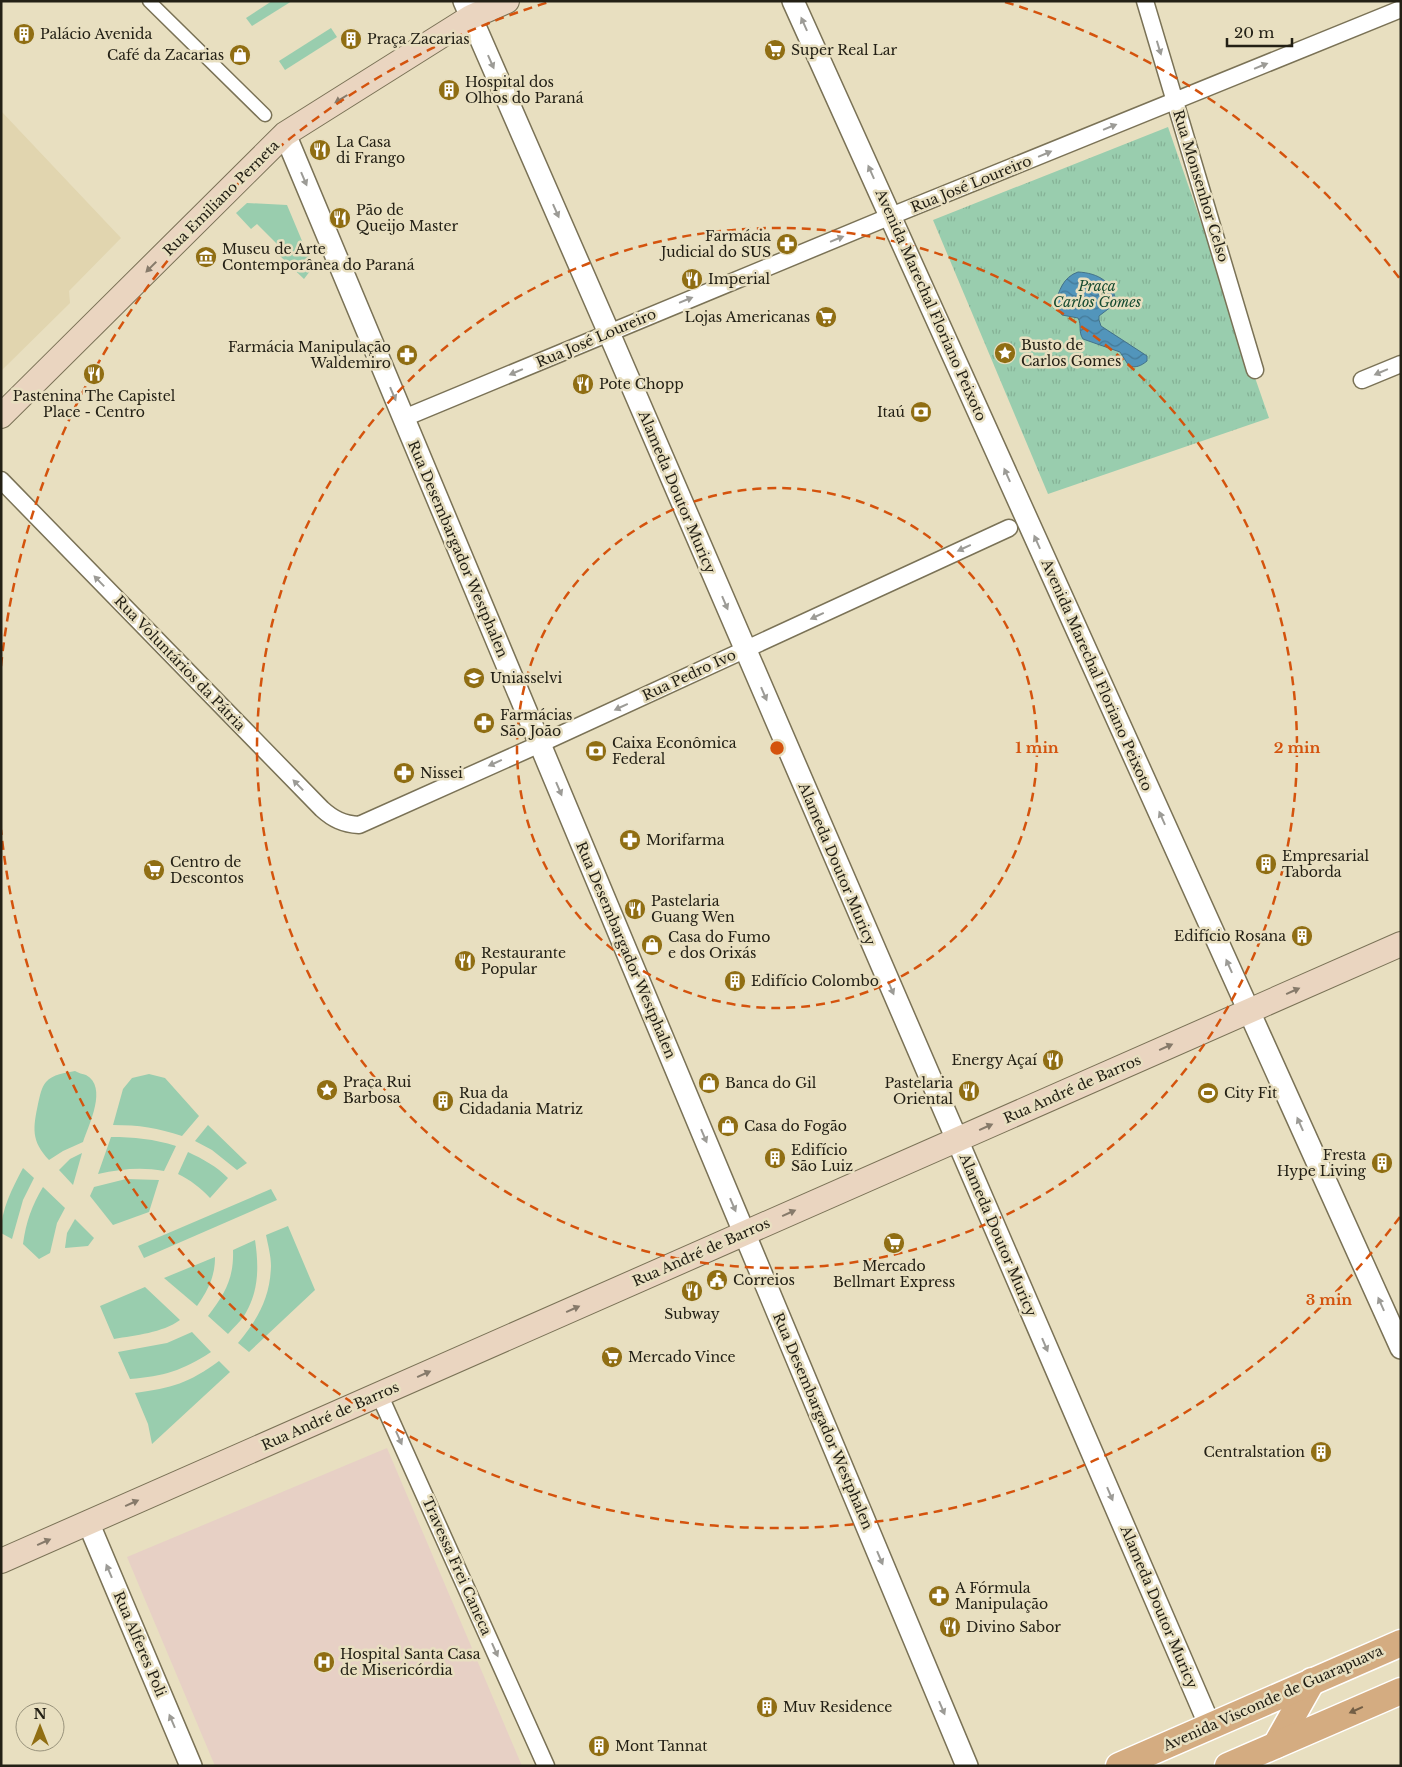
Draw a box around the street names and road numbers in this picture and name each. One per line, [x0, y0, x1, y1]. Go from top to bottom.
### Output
street label: Rua Monsenhor Celso [1169, 108, 1233, 264]
street label: Rua Emiliano Perneta [159, 136, 283, 260]
street label: Rua José Loureiro [908, 152, 1034, 216]
street label: Avenida Marechal Floriano Peixoto [871, 185, 990, 424]
street label: Rua José Loureiro [533, 305, 659, 371]
street label: Alameda Doutor Muricy [634, 407, 720, 576]
street label: Rua Desembargador Westphalen [404, 438, 512, 661]
street label: Avenida Marechal Floriano Peixoto [1037, 555, 1156, 794]
street label: Rua Voluntários da Pátria [111, 592, 249, 734]
street label: Rua Pedro Ivo [639, 645, 739, 705]
street label: Alameda Doutor Muricy [794, 779, 880, 948]
street label: Rua Desembargador Westphalen [572, 839, 680, 1062]
street label: Rua André de Barros [1000, 1051, 1144, 1127]
street label: Alameda Doutor Muricy [955, 1150, 1041, 1319]
street label: Rua André de Barros [629, 1214, 773, 1290]
street label: Rua Desembargador Westphalen [769, 1310, 877, 1533]
street label: Rua André de Barros [258, 1378, 402, 1454]
street label: Travessa Frei Caneca [418, 1494, 496, 1638]
street label: Alameda Doutor Muricy [1116, 1522, 1202, 1691]
street label: Rua Alferes Poli [110, 1588, 170, 1700]
street label: Avenida Visconde de Guarapuava [1159, 1641, 1386, 1755]

